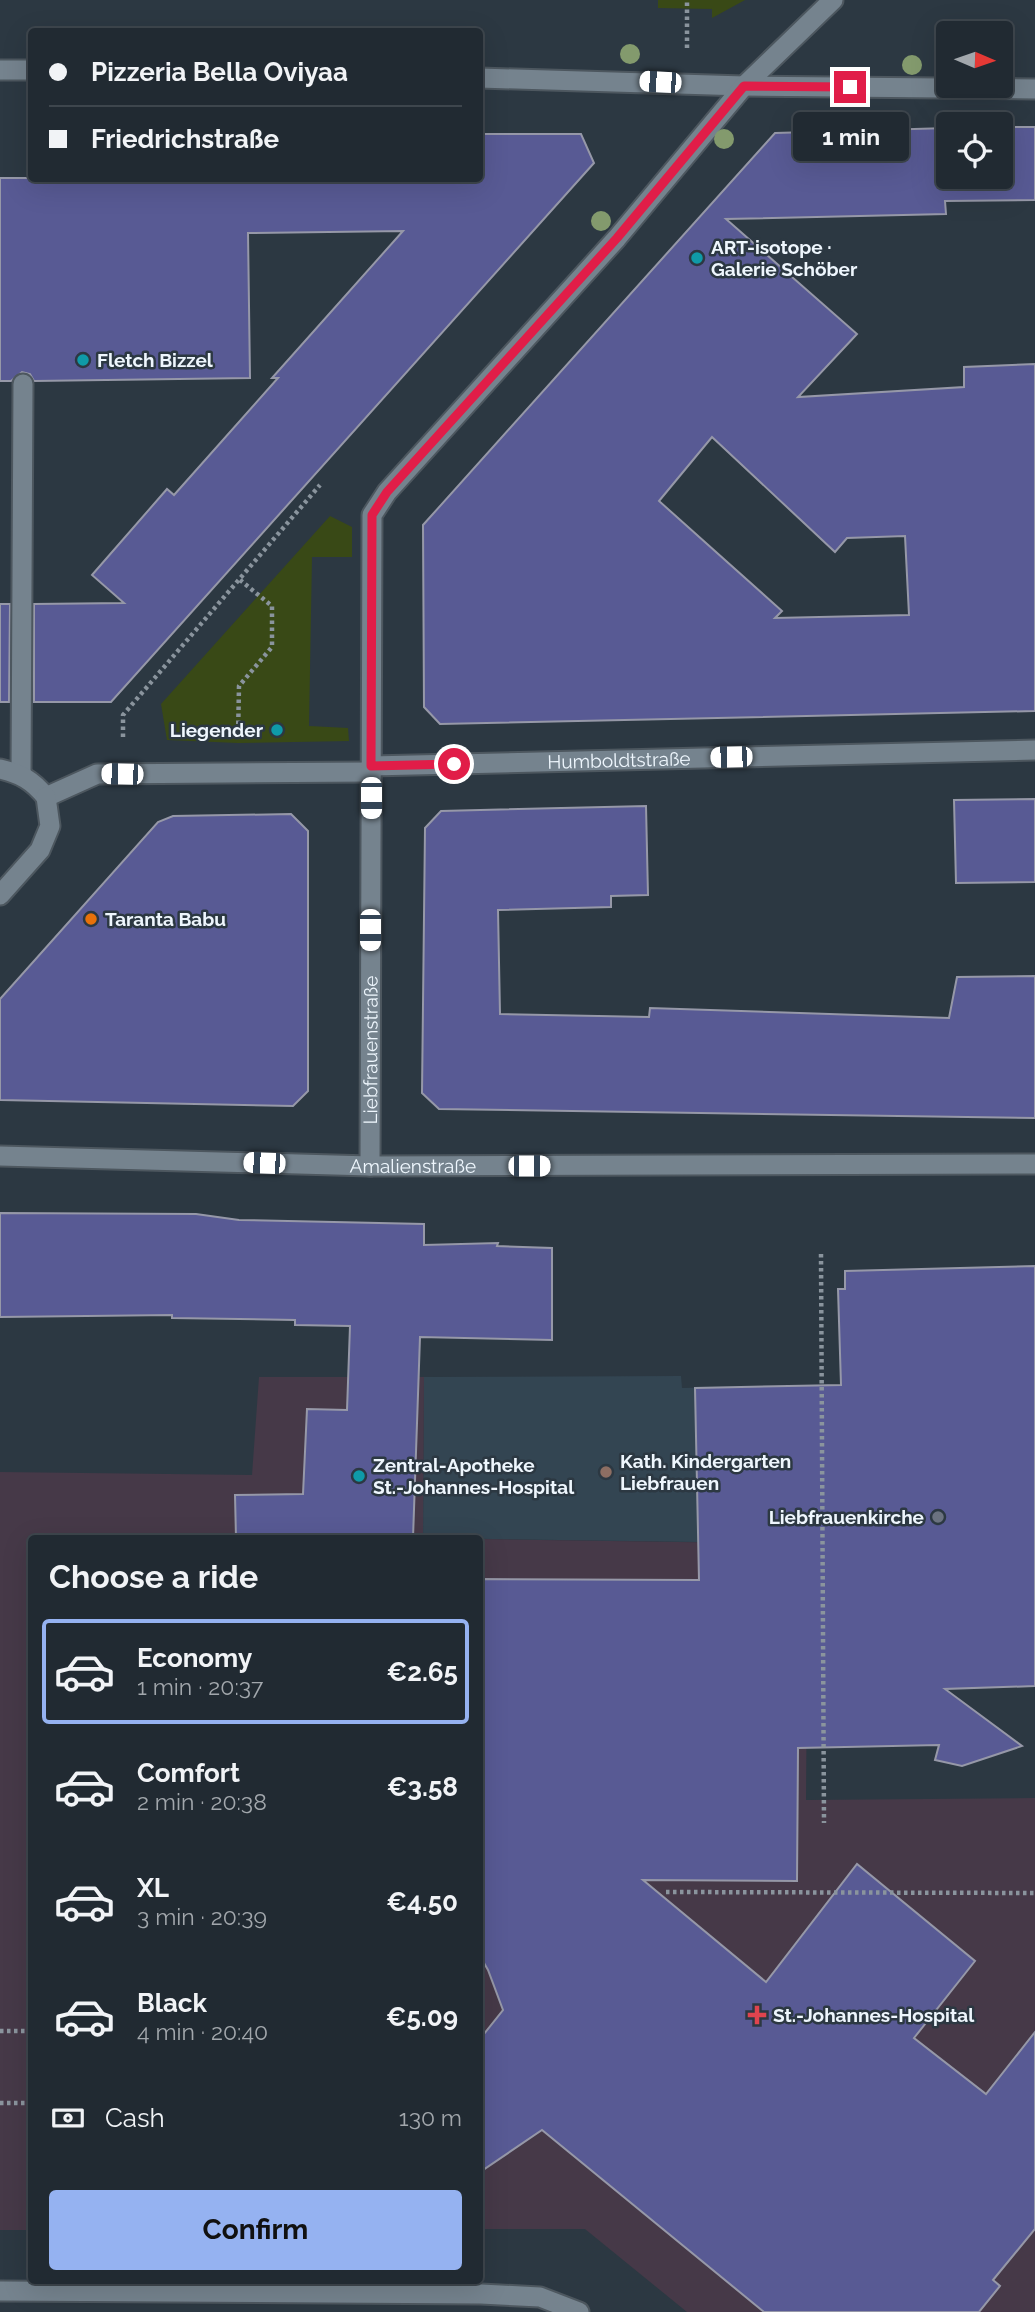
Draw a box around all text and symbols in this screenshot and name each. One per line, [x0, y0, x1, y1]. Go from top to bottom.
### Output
north arrow [936, 21, 1013, 98]
map controls [936, 21, 1013, 189]
text: Pizzeria Bella Oviyaa [91, 57, 348, 87]
car [639, 70, 682, 94]
route end [834, 71, 866, 103]
callout: 1 min [792, 112, 908, 160]
button: locate [936, 112, 1013, 189]
text: 1 min [822, 123, 880, 150]
text: Friedrichstraße [91, 124, 279, 154]
place label: ART-isotope · Galerie Schöber [711, 236, 858, 280]
marker: ART-isotope · Galerie Schöber [689, 250, 705, 266]
place label: Fletch Bizzel [97, 349, 214, 371]
marker: Fletch Bizzel [75, 352, 91, 368]
place label: Liegender [170, 719, 264, 741]
marker: Liegender [269, 722, 285, 738]
car [710, 746, 753, 768]
street label: Humboldtstraße [547, 747, 691, 773]
route start [438, 748, 470, 780]
car [101, 763, 144, 785]
car [361, 777, 382, 819]
place label: Taranta Babu [105, 908, 226, 930]
car [360, 909, 381, 951]
marker: Taranta Babu [83, 911, 99, 927]
street label: Liebfrauenstraße [359, 975, 382, 1125]
car [243, 1152, 286, 1174]
street label: Amalienstraße [349, 1154, 476, 1177]
car [509, 1156, 551, 1177]
place label: Kath. Kindergarten Liebfrauen [620, 1450, 791, 1494]
place label: Zentral-Apotheke St.-Johannes-Hospital [373, 1454, 575, 1498]
marker: Kath. Kindergarten Liebfrauen [598, 1464, 614, 1480]
marker: Zentral-Apotheke St.-Johannes-Hospital [351, 1468, 367, 1484]
place label: Liebfrauenkirche [769, 1506, 924, 1528]
marker: Liebfrauenkirche [930, 1509, 946, 1525]
text: Choose a ride [49, 1558, 258, 1595]
icon: car [53, 1640, 116, 1703]
text: Economy [137, 1643, 252, 1673]
text: €2.65 [387, 1657, 458, 1687]
text: 1 min · 20:37 [137, 1673, 263, 1700]
icon: car [53, 1755, 116, 1818]
text: Comfort [137, 1758, 240, 1788]
text: €3.58 [387, 1772, 458, 1802]
text: 2 min · 20:38 [137, 1788, 267, 1815]
icon: car [53, 1870, 116, 1933]
text: XL [137, 1873, 169, 1903]
text: €4.50 [386, 1887, 458, 1917]
text: 3 min · 20:39 [137, 1903, 267, 1930]
icon: car [53, 1985, 116, 2048]
text: Black [137, 1988, 207, 2018]
text: €5.09 [386, 2002, 458, 2032]
place label: St.-Johannes-Hospital [773, 2004, 975, 2026]
marker: St.-Johannes-Hospital [747, 2005, 767, 2025]
text: 4 min · 20:40 [137, 2018, 268, 2045]
icon: cash [49, 2099, 87, 2137]
text: Cash [105, 2103, 165, 2133]
text: 130 m [399, 2104, 462, 2131]
button: Confirm [49, 2190, 462, 2270]

